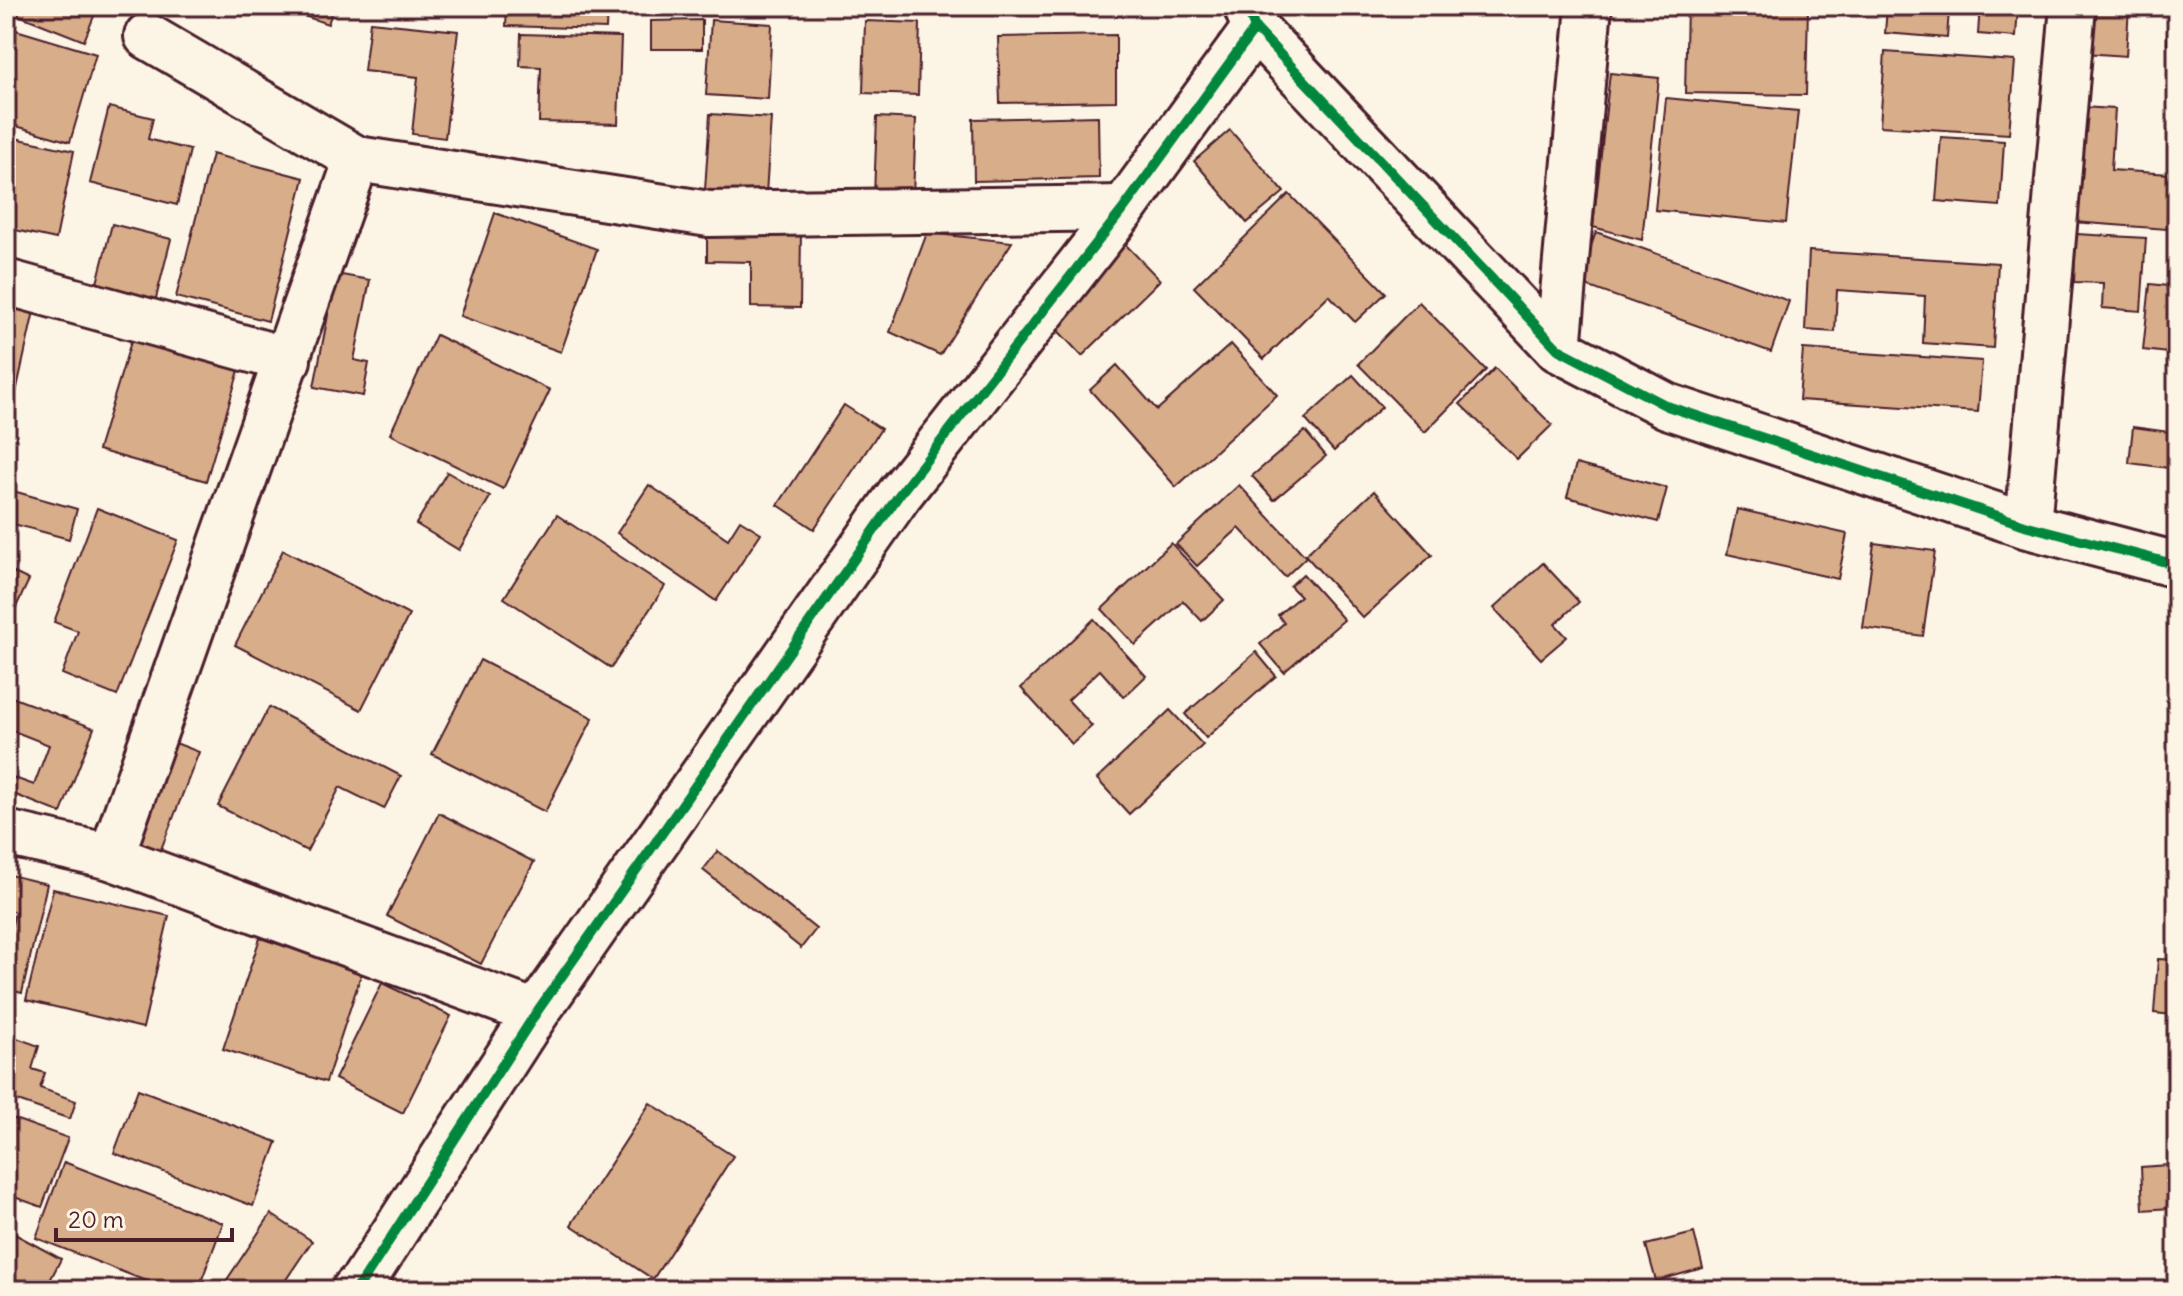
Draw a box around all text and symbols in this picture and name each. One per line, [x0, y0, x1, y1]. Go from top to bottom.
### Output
scale bar [56, 1192, 232, 1242]
text: 20 m [68, 1204, 124, 1234]

